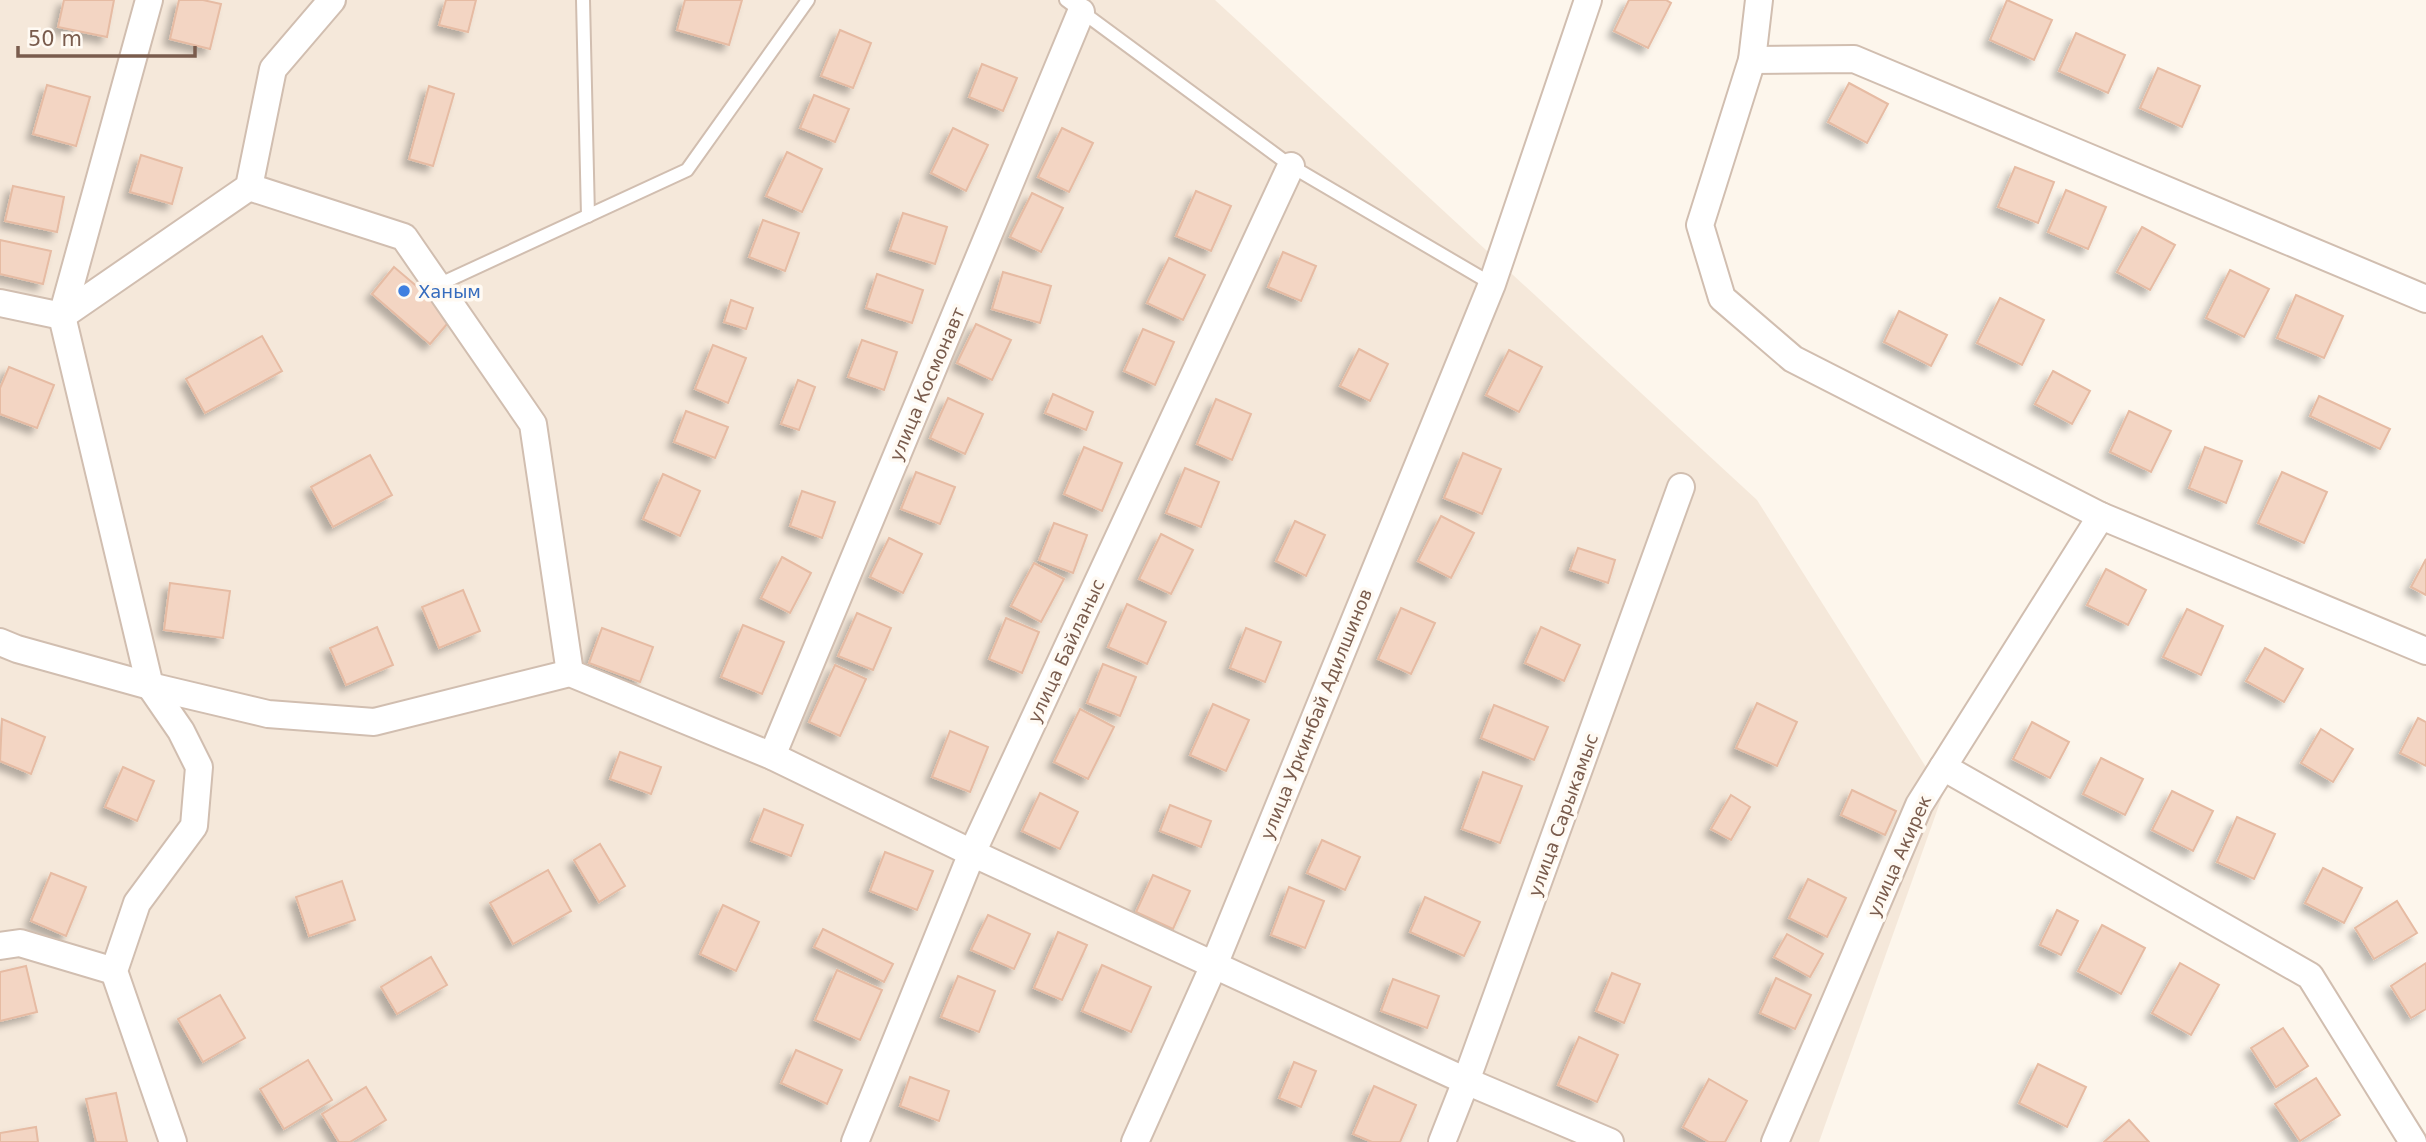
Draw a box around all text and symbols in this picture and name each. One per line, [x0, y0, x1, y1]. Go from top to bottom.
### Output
scale bar [18, 14, 194, 58]
text: 50 m [28, 27, 82, 51]
place label: Ханым [418, 281, 481, 302]
marker: Ханым [396, 283, 412, 299]
street label: улица Космонавт [885, 304, 969, 464]
street label: улица Байланыс [1023, 576, 1109, 726]
street label: улица Уркинбай Адилшинов [1256, 586, 1376, 842]
street label: улица Сарыкамыс [1524, 731, 1602, 899]
street label: улица Акирек [1863, 792, 1935, 920]

